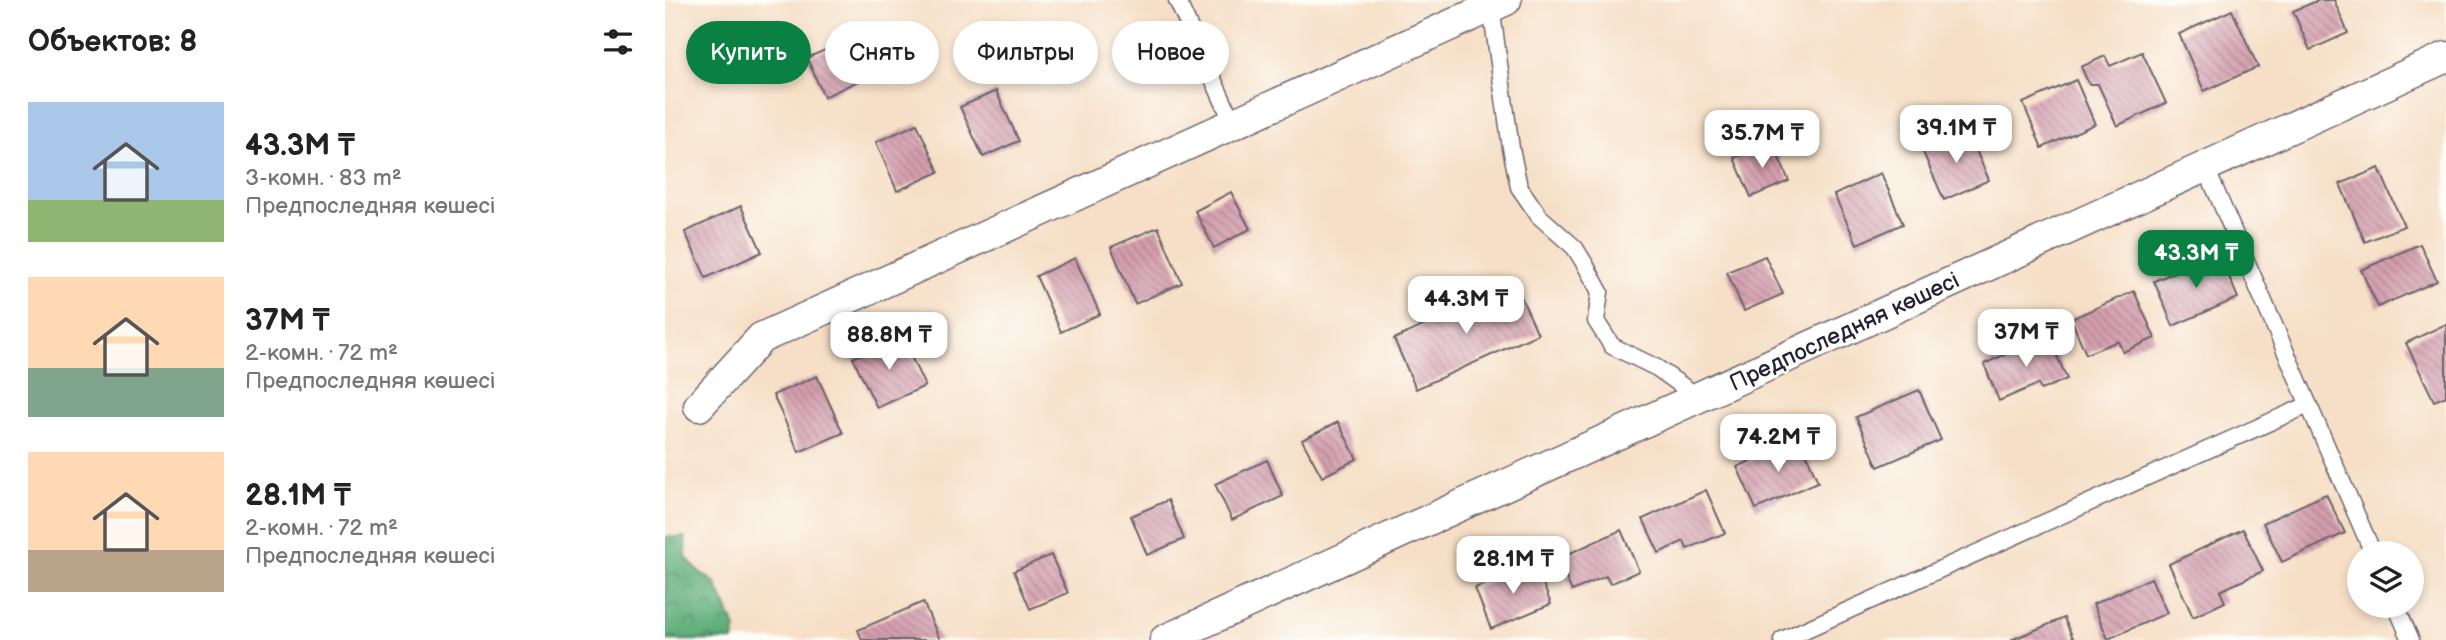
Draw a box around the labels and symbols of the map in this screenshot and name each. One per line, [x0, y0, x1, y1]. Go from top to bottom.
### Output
pin: 39.1M ₸ [1891, 106, 2021, 165]
pin: 35.7M ₸ [1697, 110, 1827, 170]
pin: 43.3M ₸ [2131, 230, 2261, 290]
street label: Предпоследняя көшесі [1725, 266, 1964, 397]
pin: 44.3M ₸ [1401, 276, 1531, 336]
pin: 37M ₸ [1977, 310, 2075, 369]
pin: 88.8M ₸ [824, 312, 954, 372]
pin: 74.2M ₸ [1713, 414, 1843, 474]
pin: 28.1M ₸ [1448, 536, 1578, 596]

